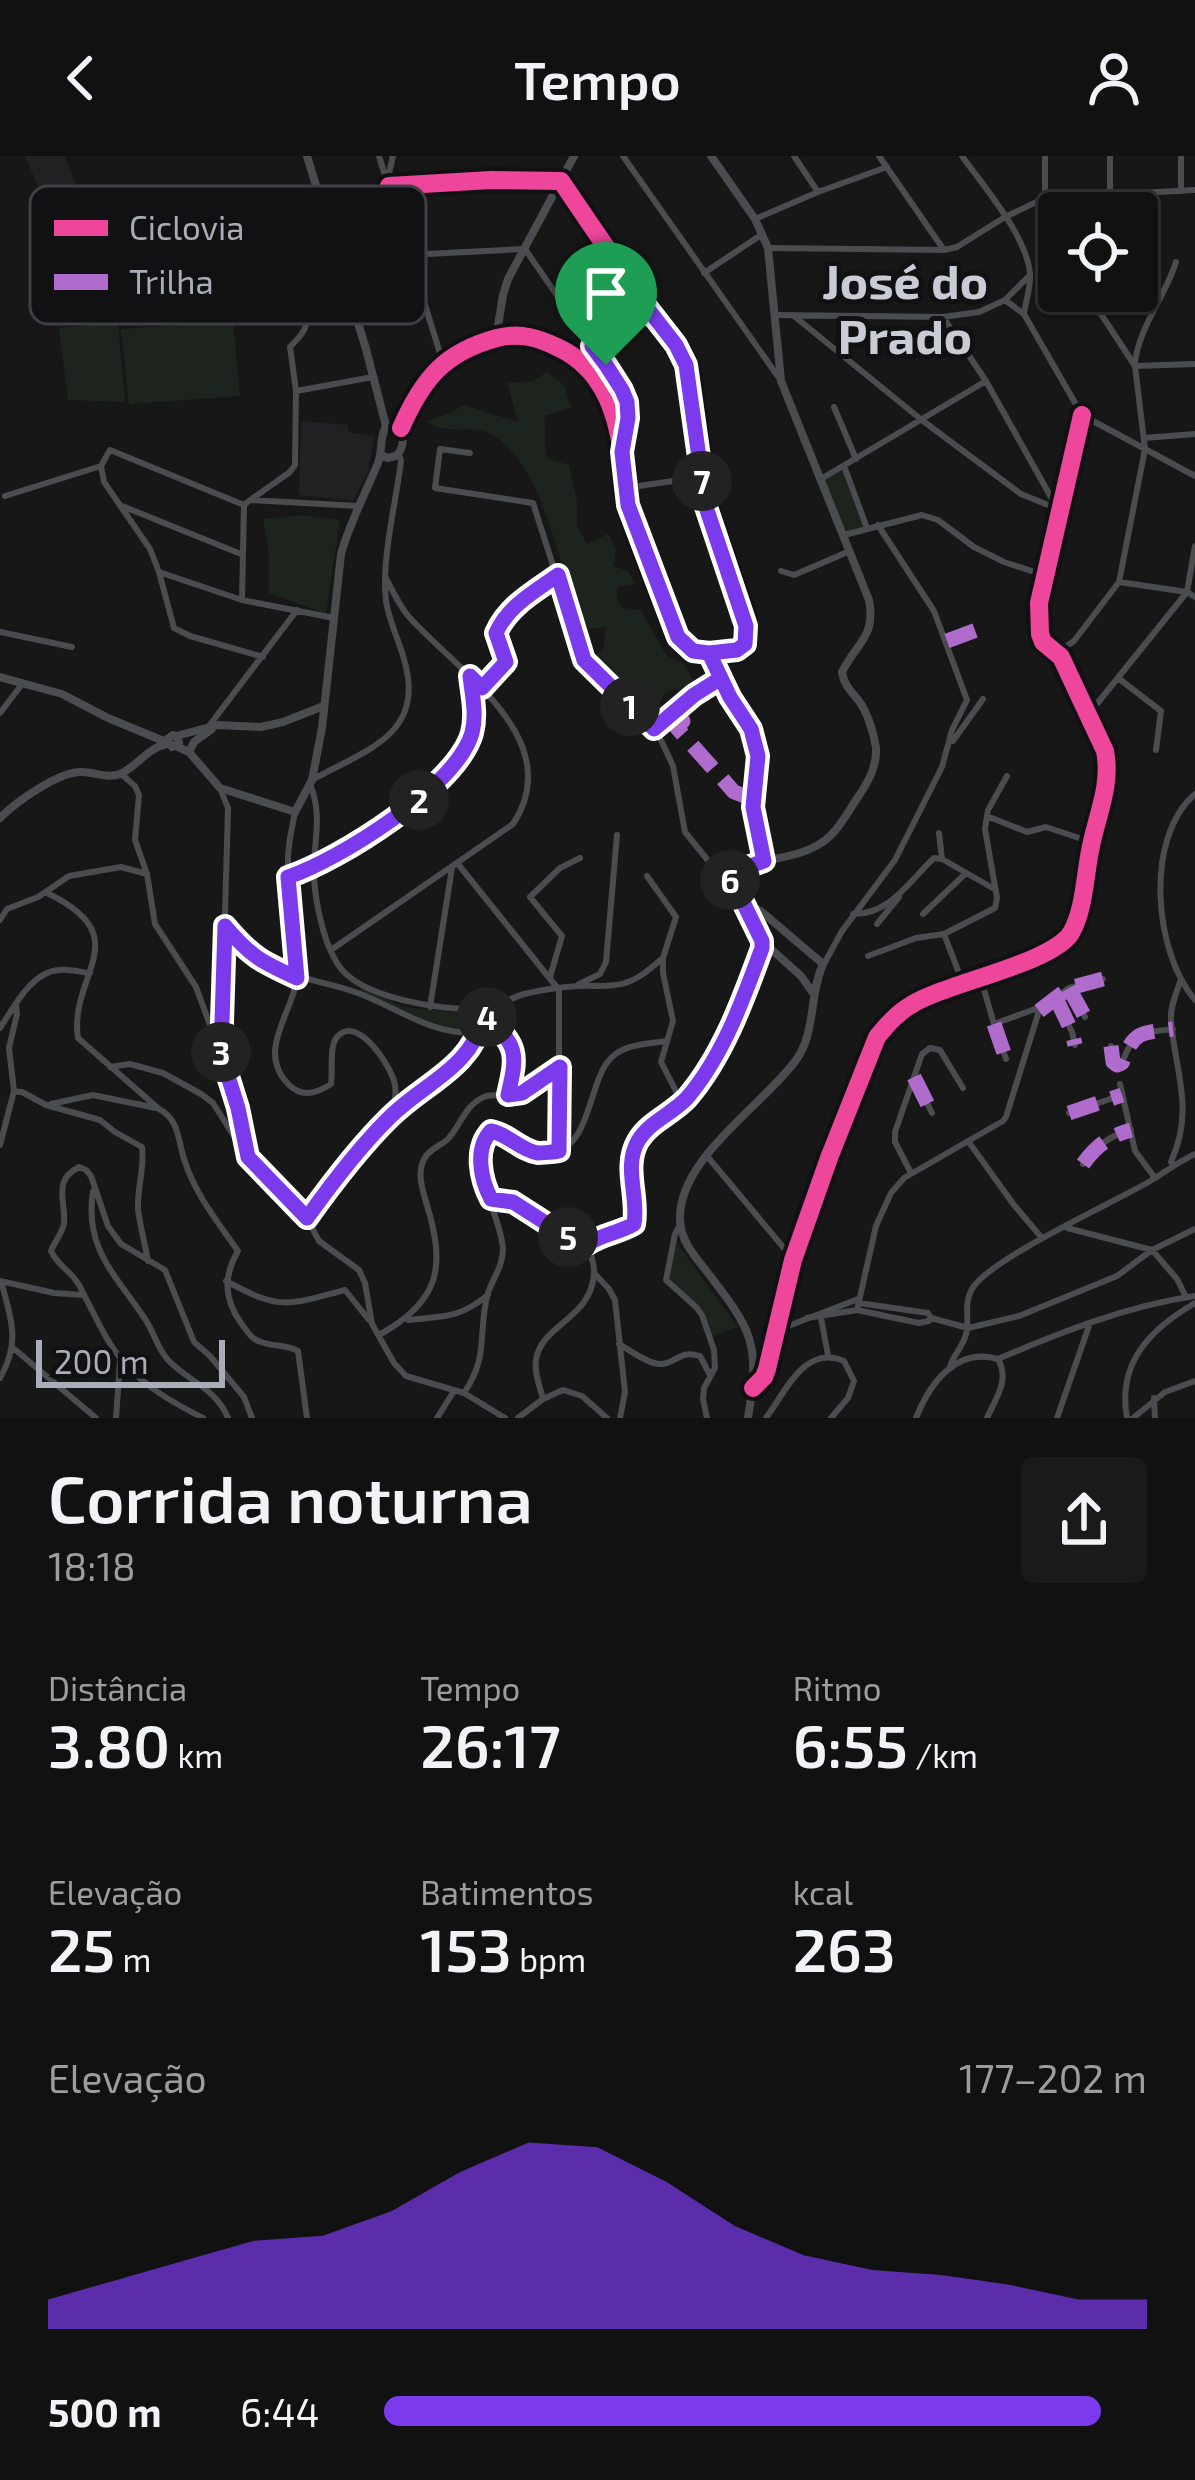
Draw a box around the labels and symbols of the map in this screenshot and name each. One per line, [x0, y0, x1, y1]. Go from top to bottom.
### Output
legend [30, 186, 426, 324]
text: Ciclovia [129, 207, 244, 247]
pin [555, 242, 657, 365]
district label: José do Prado [822, 251, 988, 364]
text: Trilha [129, 261, 214, 301]
pin: 7 [672, 451, 732, 511]
pin: 1 [600, 676, 660, 736]
pin: 2 [389, 770, 449, 830]
pin: 6 [700, 850, 760, 910]
pin: 4 [457, 987, 517, 1047]
pin: 3 [191, 1022, 251, 1082]
pin: 5 [538, 1207, 598, 1267]
scale bar [36, 1334, 225, 1387]

